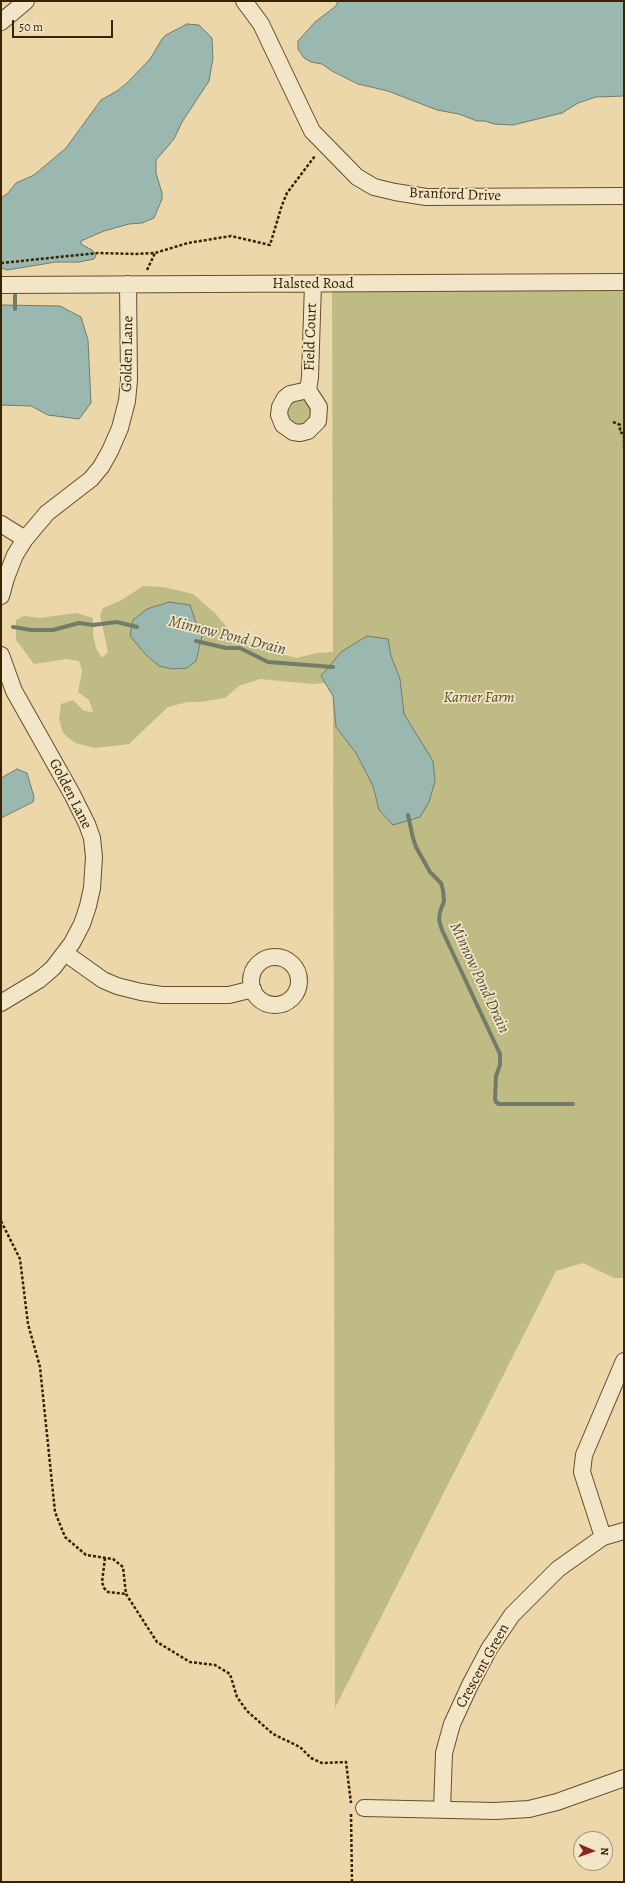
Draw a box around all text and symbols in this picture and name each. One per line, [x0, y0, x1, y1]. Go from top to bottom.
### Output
scale bar [14, 12, 115, 38]
text: 50 m [19, 19, 43, 35]
street label: Branford Drive [409, 184, 501, 206]
street label: Halsted Road [272, 275, 354, 293]
street label: Field Court [301, 303, 321, 371]
street label: Golden Lane [118, 316, 138, 392]
water label: Minnow Pond Drain [166, 612, 288, 660]
park label: Karner Farm [443, 689, 515, 707]
street label: Golden Lane [45, 756, 95, 832]
water label: Minnow Pond Drain [445, 919, 513, 1037]
street label: Crescent Green [452, 1621, 514, 1711]
north arrow [573, 1831, 613, 1871]
text: N [597, 1847, 612, 1856]

